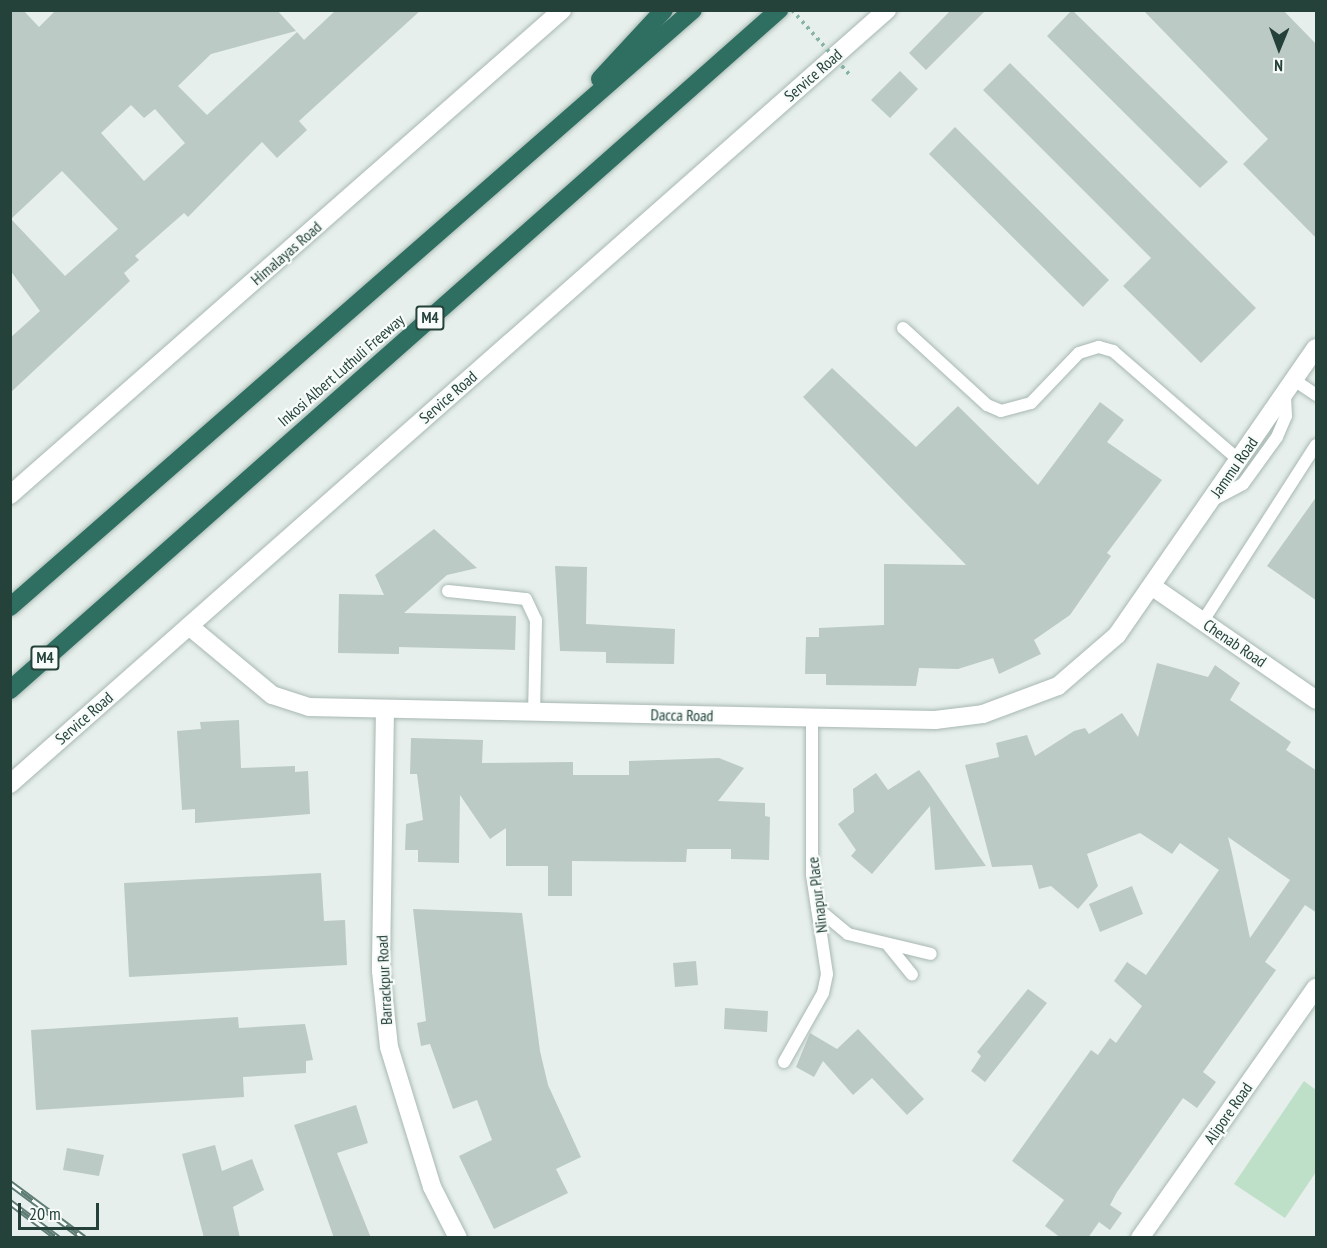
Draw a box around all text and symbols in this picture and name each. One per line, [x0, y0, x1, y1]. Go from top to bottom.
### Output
north arrow [1249, 18, 1309, 78]
street label: Service Road [780, 45, 846, 105]
text: N [1274, 56, 1283, 76]
street label: Himalayas Road [247, 217, 325, 289]
road number: M4 [415, 306, 445, 330]
street label: Inkosi Albert Luthuli Freeway [274, 310, 408, 430]
street label: Service Road [415, 367, 481, 427]
street label: Jammu Road [1206, 433, 1262, 501]
street label: Chenab Road [1200, 615, 1270, 671]
road number: M4 [30, 646, 60, 670]
street label: Service Road [51, 688, 117, 748]
street label: Dacca Road [650, 705, 714, 725]
street label: Ninapur Place [803, 856, 831, 934]
street label: Barrackpur Road [372, 935, 396, 1025]
street label: Alipore Road [1200, 1079, 1256, 1147]
scale bar [21, 1191, 102, 1229]
text: 20 m [29, 1202, 61, 1225]

